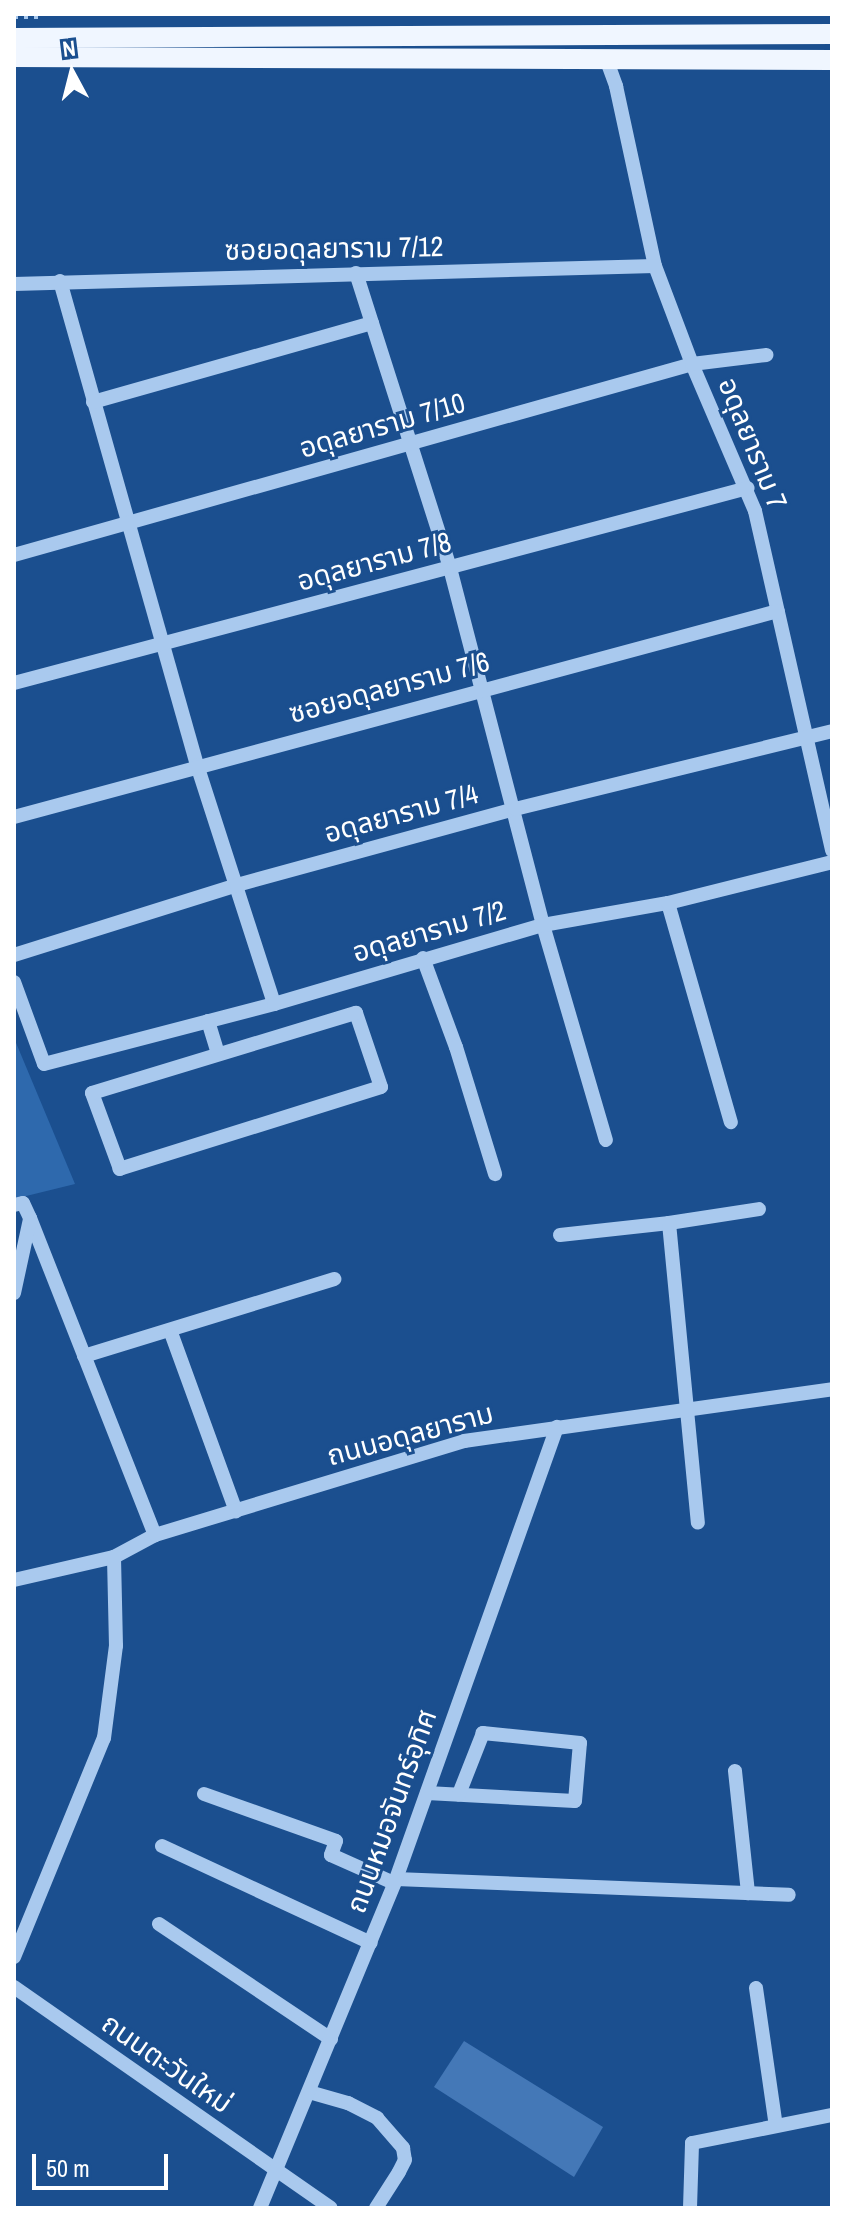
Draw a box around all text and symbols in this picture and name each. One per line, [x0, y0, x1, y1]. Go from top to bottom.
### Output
north arrow [32, 32, 112, 112]
text: N [61, 32, 77, 64]
street label: ซอยอดุลยาราม 7/12 [224, 229, 444, 267]
street label: อดุลยาราม 7 [711, 372, 795, 514]
street label: อดุลยาราม 7/10 [295, 385, 469, 465]
street label: อดุลยาราม 7/8 [293, 524, 455, 598]
street label: ซอยอดุลยาราม 7/6 [285, 644, 493, 730]
street label: อดุลยาราม 7/4 [320, 776, 482, 850]
street label: อดุลยาราม 7/2 [349, 893, 509, 969]
street label: ถนนอดุลยาราม [323, 1396, 497, 1472]
street label: ถนนหมอจันทร์อุทิศ [339, 1705, 443, 1917]
street label: ถนนตะวันใหม่ [95, 2006, 239, 2120]
scale bar [36, 2138, 172, 2188]
text: 50 m [46, 2152, 90, 2184]

